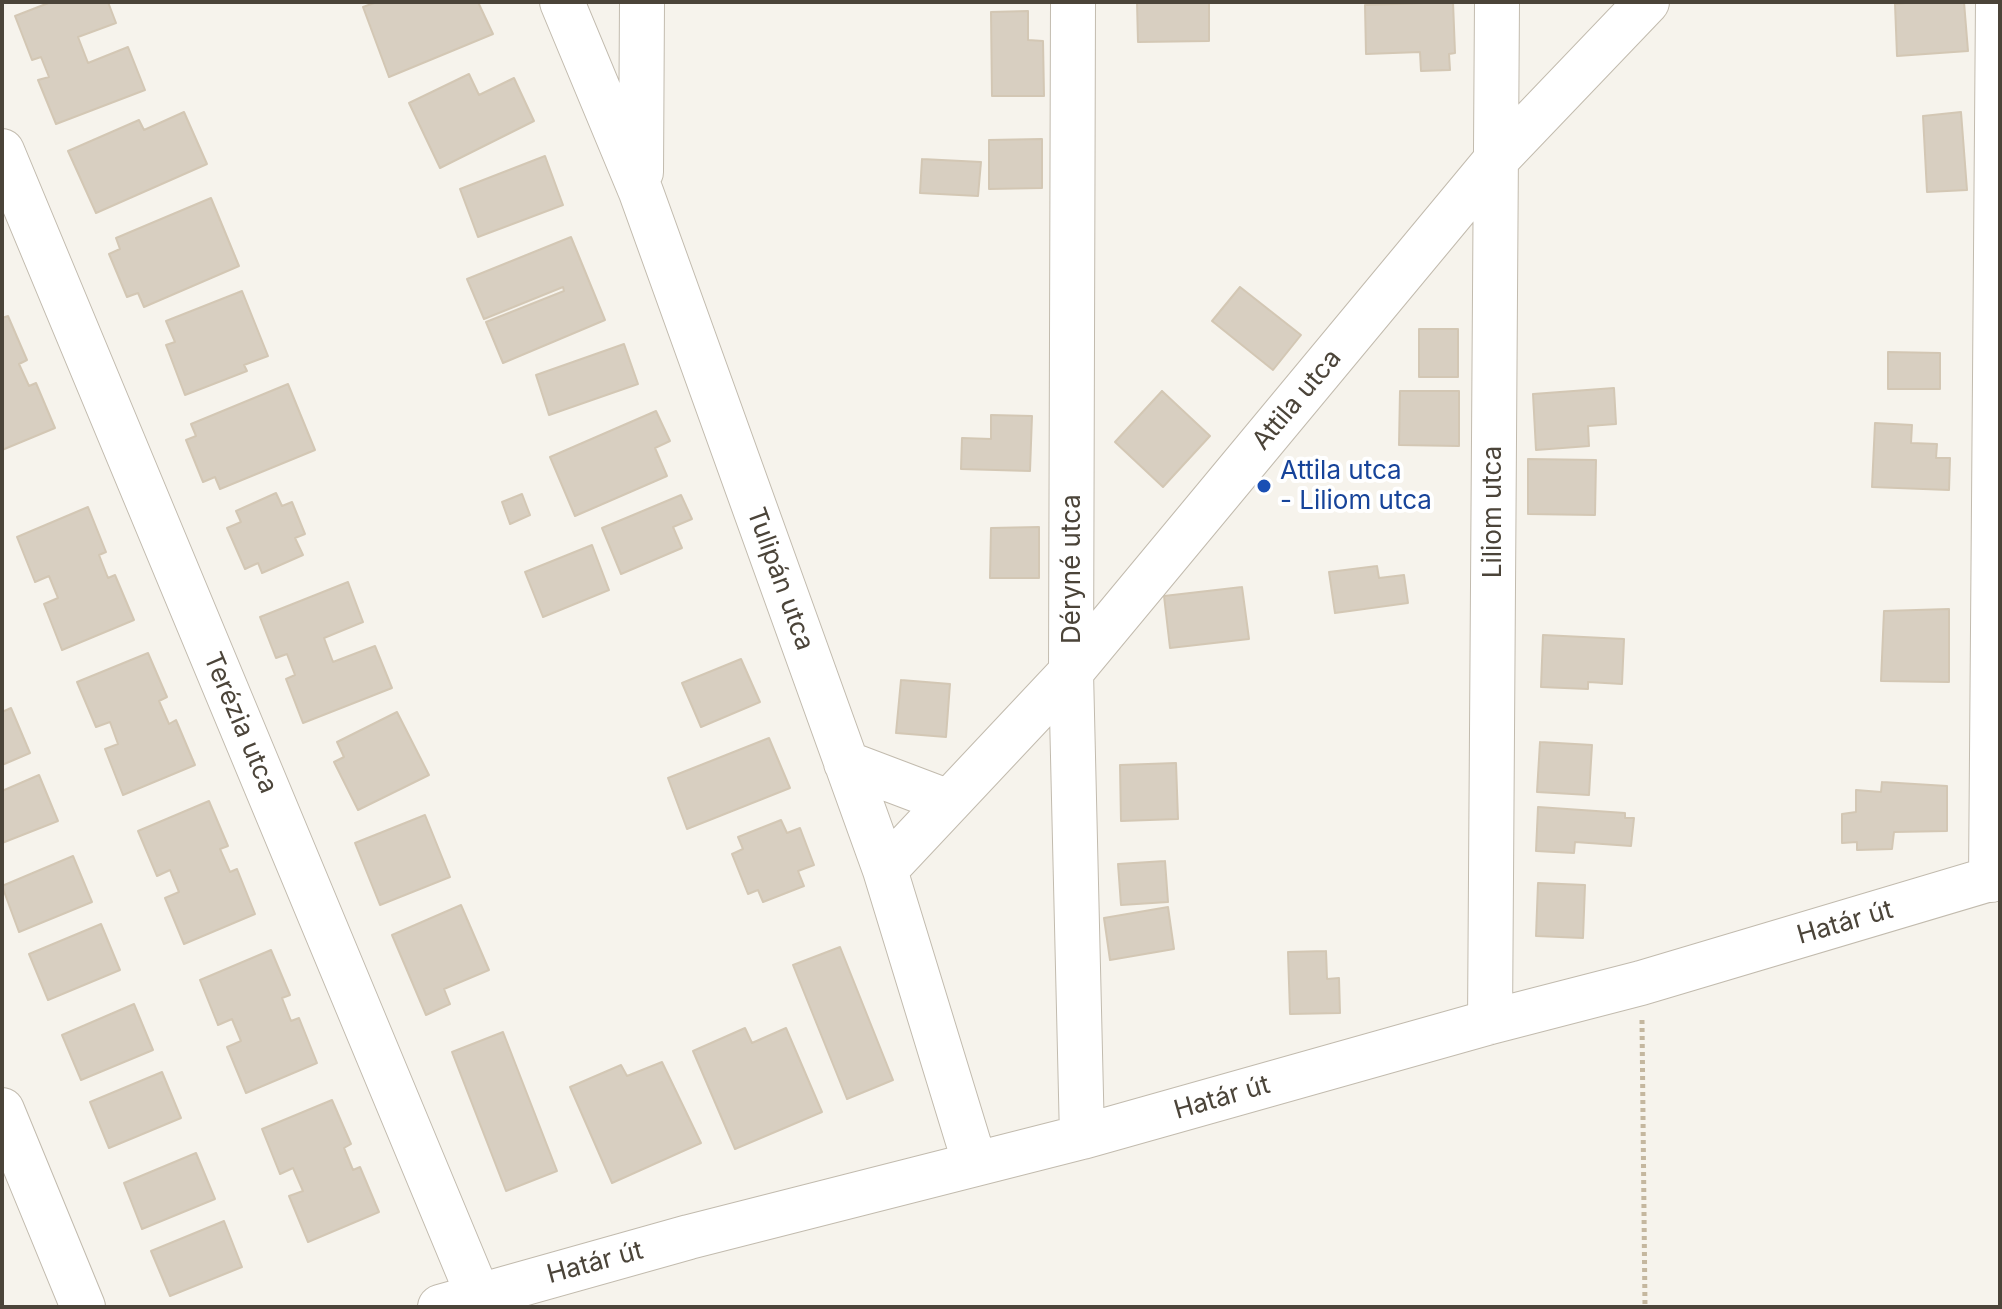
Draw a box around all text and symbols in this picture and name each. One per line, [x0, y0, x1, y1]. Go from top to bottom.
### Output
street label: Attila utca [1246, 343, 1348, 457]
street label: Liliom utca [1477, 446, 1509, 578]
place label: Attila utca - Liliom utca [1280, 455, 1432, 516]
marker: Attila utca - Liliom utca [1255, 477, 1273, 495]
street label: Déryné utca [1056, 494, 1088, 644]
street label: Tulipán utca [740, 503, 820, 655]
street label: Terézia utca [196, 648, 284, 798]
street label: Határ út [1794, 894, 1896, 952]
street label: Határ út [1171, 1069, 1273, 1127]
street label: Határ út [544, 1235, 646, 1291]

